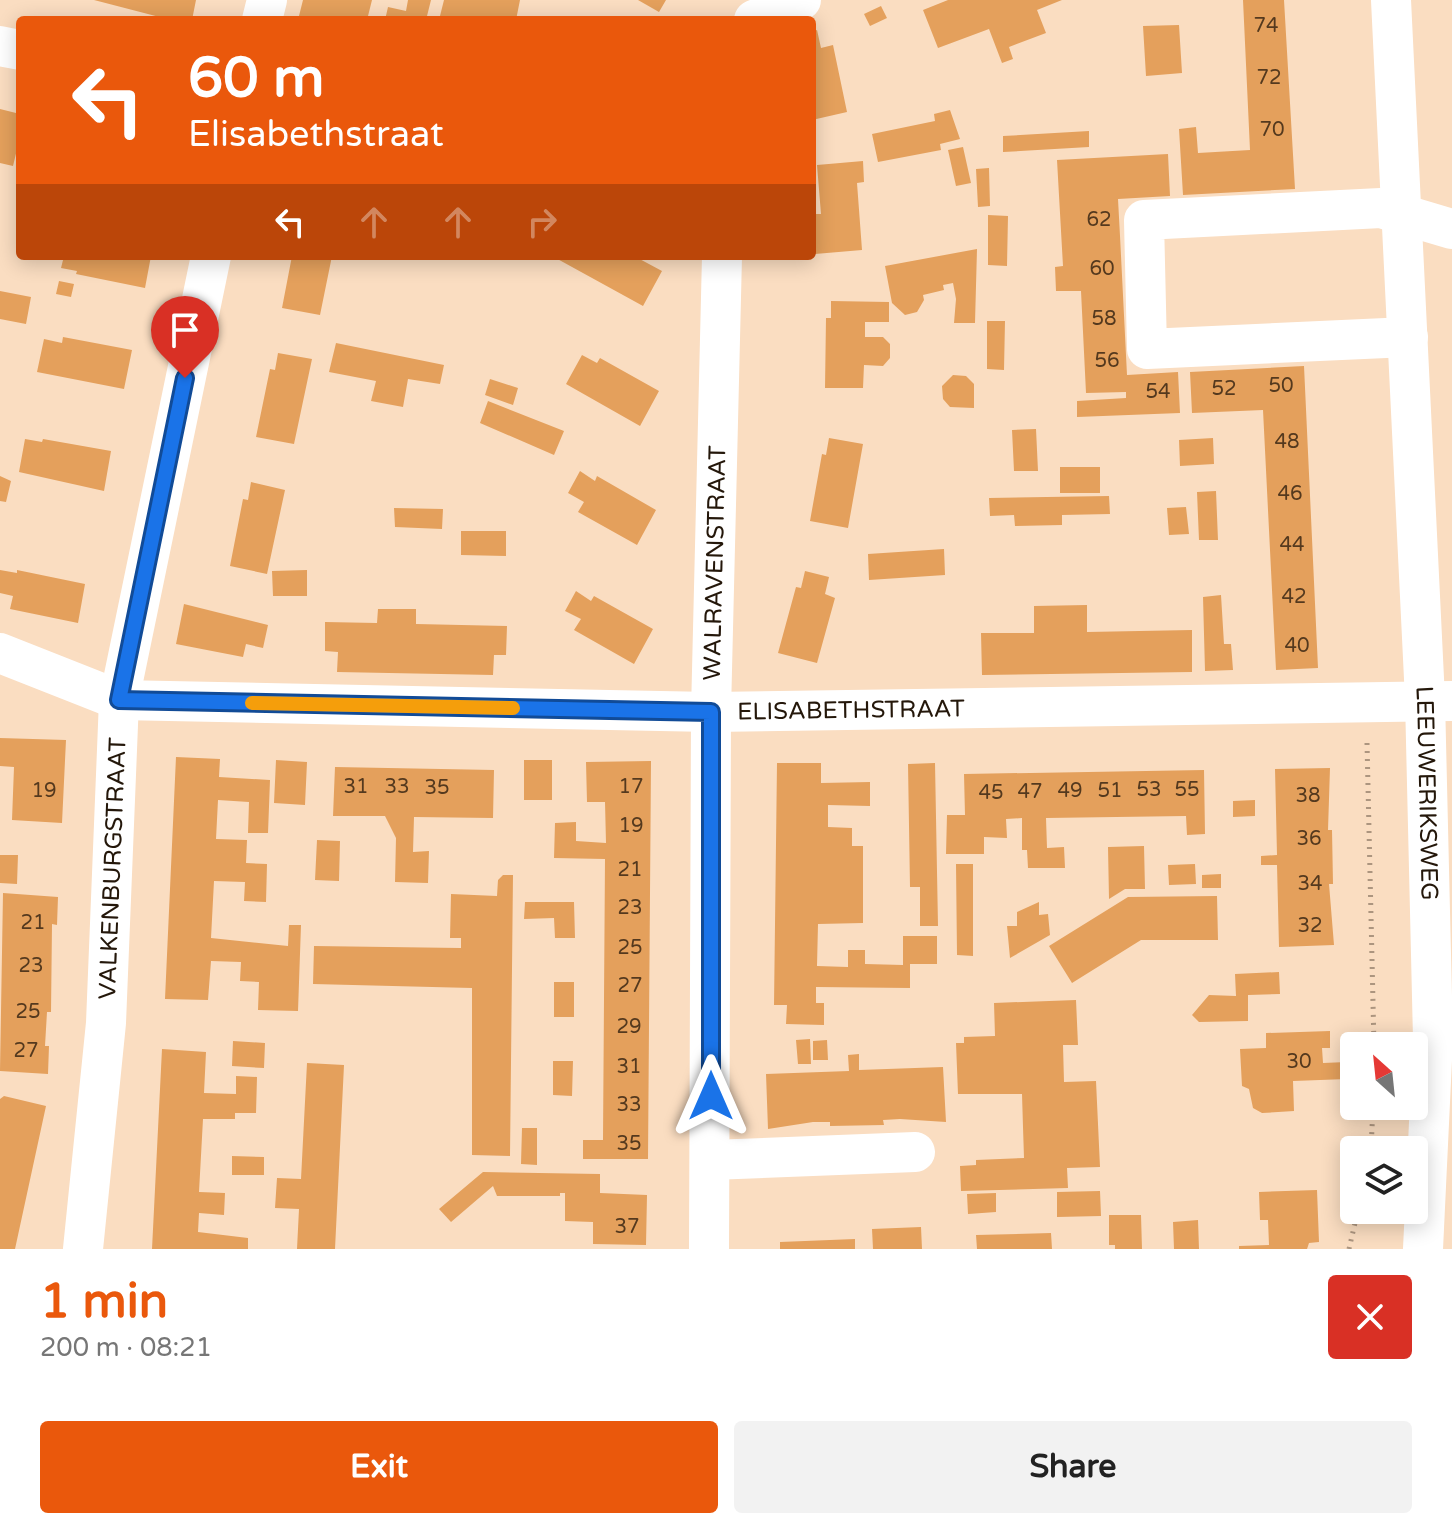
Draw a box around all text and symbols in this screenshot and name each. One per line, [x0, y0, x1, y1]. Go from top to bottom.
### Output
house number: 74 [1253, 14, 1279, 38]
text: 60 m [188, 45, 324, 112]
icon: left [56, 48, 160, 152]
house number: 72 [1256, 66, 1282, 90]
text: Elisabethstraat [188, 113, 444, 156]
house number: 70 [1259, 118, 1285, 142]
icon: left [268, 200, 312, 244]
icon: ahead [352, 200, 396, 244]
icon: ahead [436, 200, 480, 244]
icon: right [520, 200, 564, 244]
house number: 62 [1086, 208, 1112, 232]
house number: 60 [1089, 257, 1115, 281]
pin [151, 296, 219, 378]
house number: 58 [1091, 307, 1117, 331]
icon: arrive [163, 308, 207, 352]
house number: 56 [1094, 349, 1120, 373]
house number: 50 [1268, 374, 1294, 398]
house number: 52 [1211, 377, 1237, 401]
house number: 54 [1145, 380, 1171, 404]
house number: 48 [1274, 430, 1300, 454]
street label: WALRAVENSTRAAT [697, 445, 732, 681]
house number: 46 [1277, 482, 1303, 506]
house number: 44 [1279, 533, 1305, 557]
house number: 42 [1281, 585, 1307, 609]
house number: 40 [1284, 634, 1310, 658]
street label: LEEUWERIKSWEG [1410, 685, 1444, 901]
street label: ELISABETHSTRAAT [737, 694, 965, 726]
street label: VALKENBURGSTRAAT [92, 736, 132, 1000]
house number: 31 [343, 775, 369, 799]
house number: 33 [384, 775, 410, 799]
house number: 17 [618, 775, 644, 799]
house number: 35 [424, 776, 450, 800]
house number: 53 [1136, 778, 1162, 802]
house number: 55 [1174, 778, 1200, 802]
house number: 19 [31, 779, 57, 803]
house number: 49 [1057, 779, 1083, 803]
house number: 51 [1097, 779, 1123, 803]
house number: 47 [1017, 780, 1043, 804]
house number: 45 [978, 781, 1004, 805]
house number: 38 [1295, 784, 1321, 808]
house number: 19 [618, 814, 644, 838]
house number: 36 [1296, 827, 1322, 851]
house number: 21 [617, 858, 643, 882]
house number: 34 [1297, 872, 1323, 896]
house number: 23 [617, 896, 643, 920]
house number: 21 [20, 911, 46, 935]
house number: 32 [1297, 914, 1323, 938]
house number: 25 [617, 936, 643, 960]
house number: 23 [18, 954, 44, 978]
house number: 27 [617, 974, 643, 998]
house number: 25 [15, 1000, 41, 1024]
house number: 29 [616, 1015, 642, 1039]
north arrow [1340, 1032, 1428, 1120]
map controls [1340, 1032, 1428, 1224]
house number: 27 [13, 1039, 39, 1063]
house number: 30 [1286, 1050, 1312, 1074]
position arrow [669, 1054, 753, 1138]
house number: 31 [616, 1055, 642, 1079]
house number: 33 [616, 1093, 642, 1117]
house number: 35 [616, 1132, 642, 1156]
button: layers [1340, 1136, 1428, 1224]
house number: 37 [614, 1215, 640, 1239]
text: 1 min [40, 1273, 168, 1331]
button: close [1328, 1275, 1412, 1359]
text: 200 m · 08:21 [40, 1332, 212, 1363]
button: Exit [40, 1421, 718, 1513]
button: Share [734, 1421, 1412, 1513]

